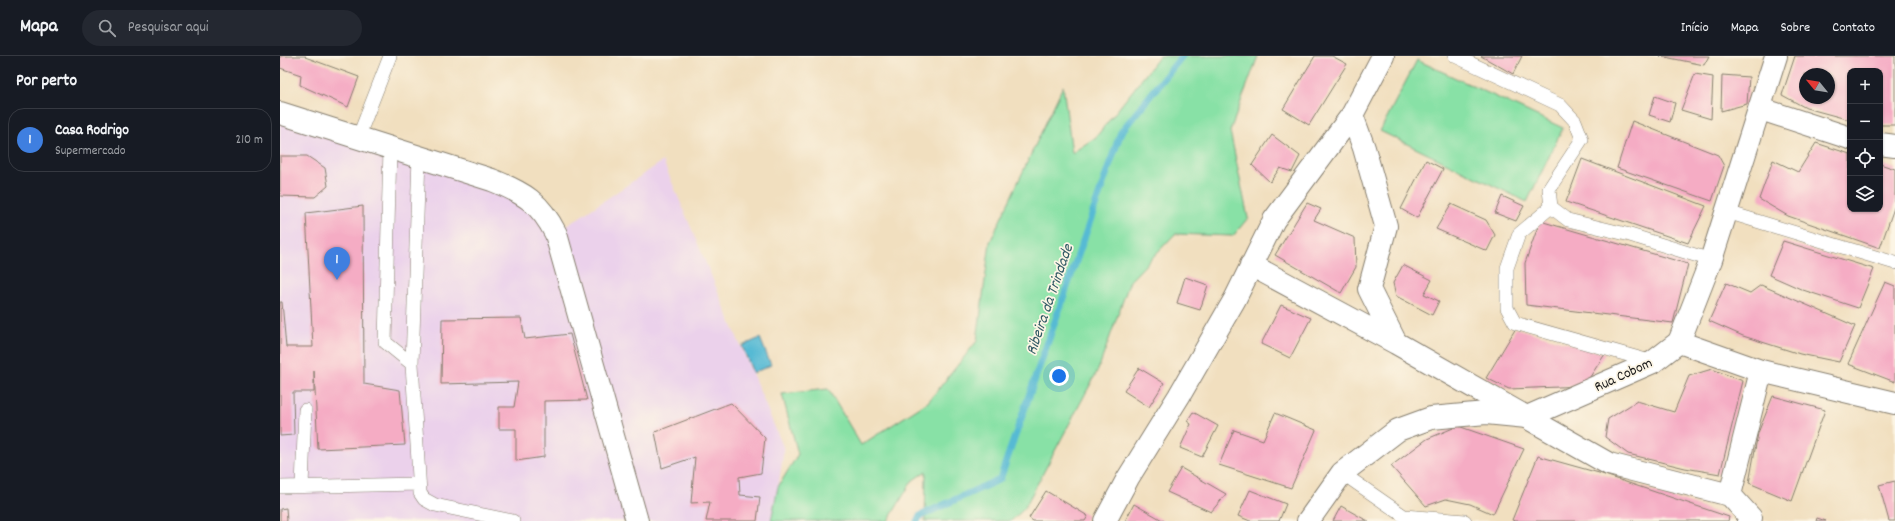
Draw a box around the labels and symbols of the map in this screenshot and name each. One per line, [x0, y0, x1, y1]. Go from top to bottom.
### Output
north arrow [1799, 68, 1835, 104]
water label: Ribeira da Trindade [1021, 241, 1080, 358]
pin: 1 [324, 247, 350, 280]
street label: Rua Cobom [1591, 353, 1657, 399]
your location [1049, 366, 1069, 386]

